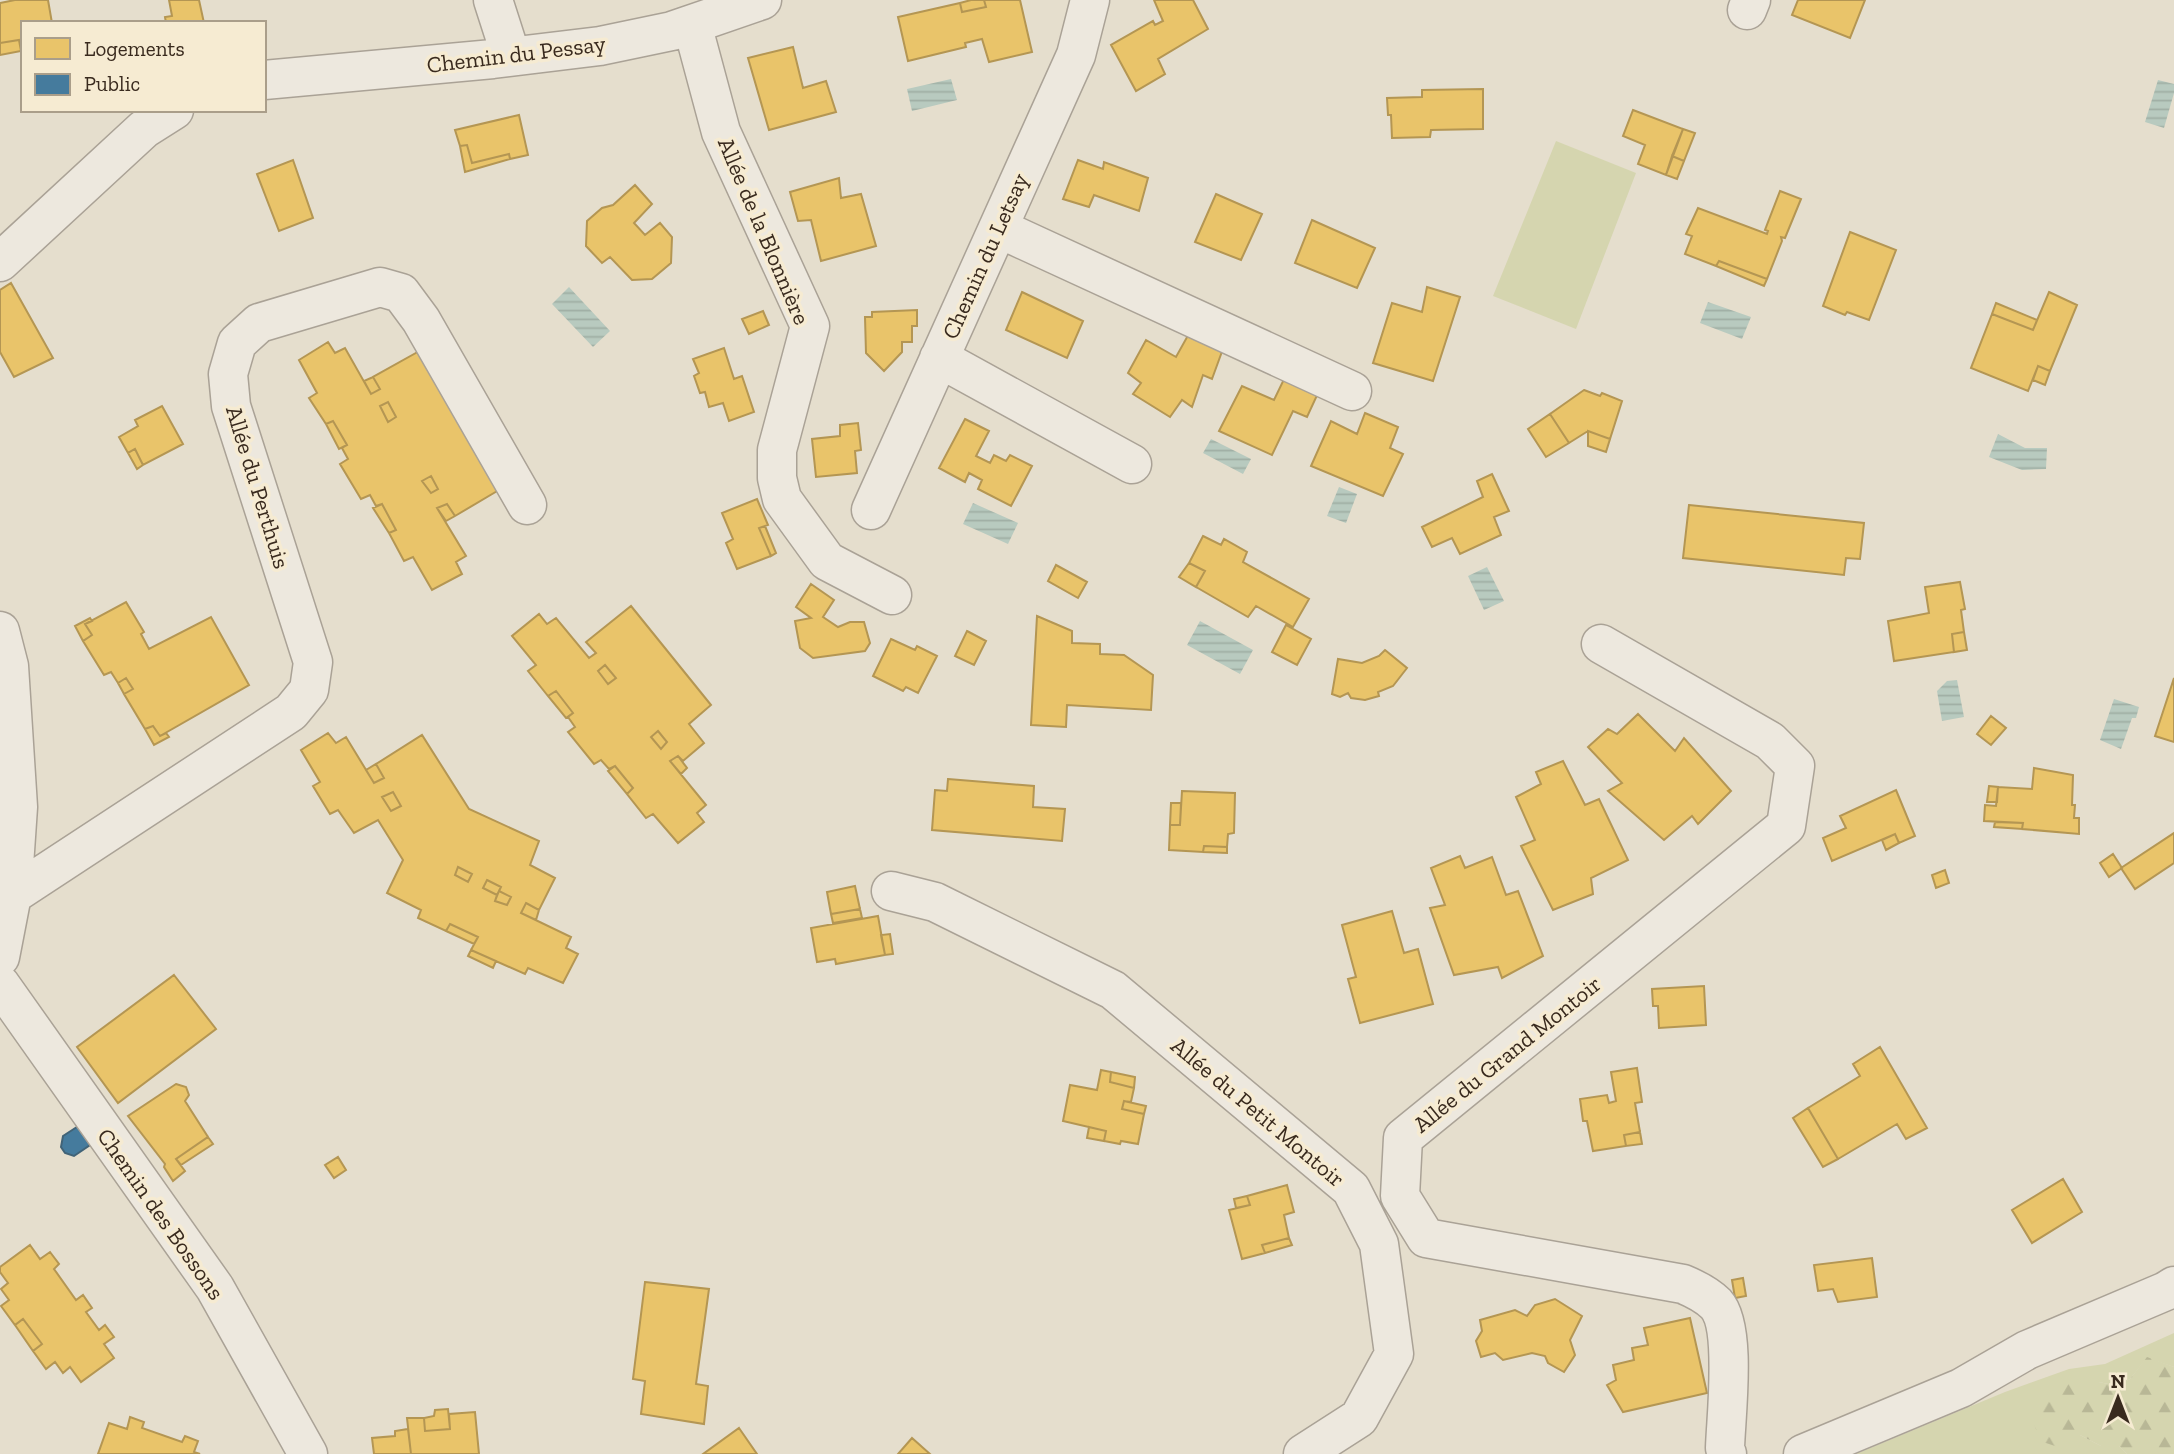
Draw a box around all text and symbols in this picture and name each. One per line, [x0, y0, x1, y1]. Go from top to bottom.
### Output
legend [21, 21, 266, 112]
street label: Chemin du Pessay [425, 29, 607, 79]
text: Logements [84, 36, 185, 61]
text: Public [84, 71, 140, 96]
street label: Allée de la Blonnière [712, 133, 816, 329]
street label: Chemin du Letsay [936, 169, 1034, 343]
street label: Allée du Perthuis [220, 402, 296, 572]
street label: Allée du Grand Montoir [1407, 970, 1607, 1138]
street label: Allée du Petit Montoir [1165, 1031, 1351, 1193]
street label: Chemin des Bossons [91, 1123, 231, 1305]
north arrow [2083, 1363, 2153, 1433]
text: N [2111, 1370, 2125, 1393]

